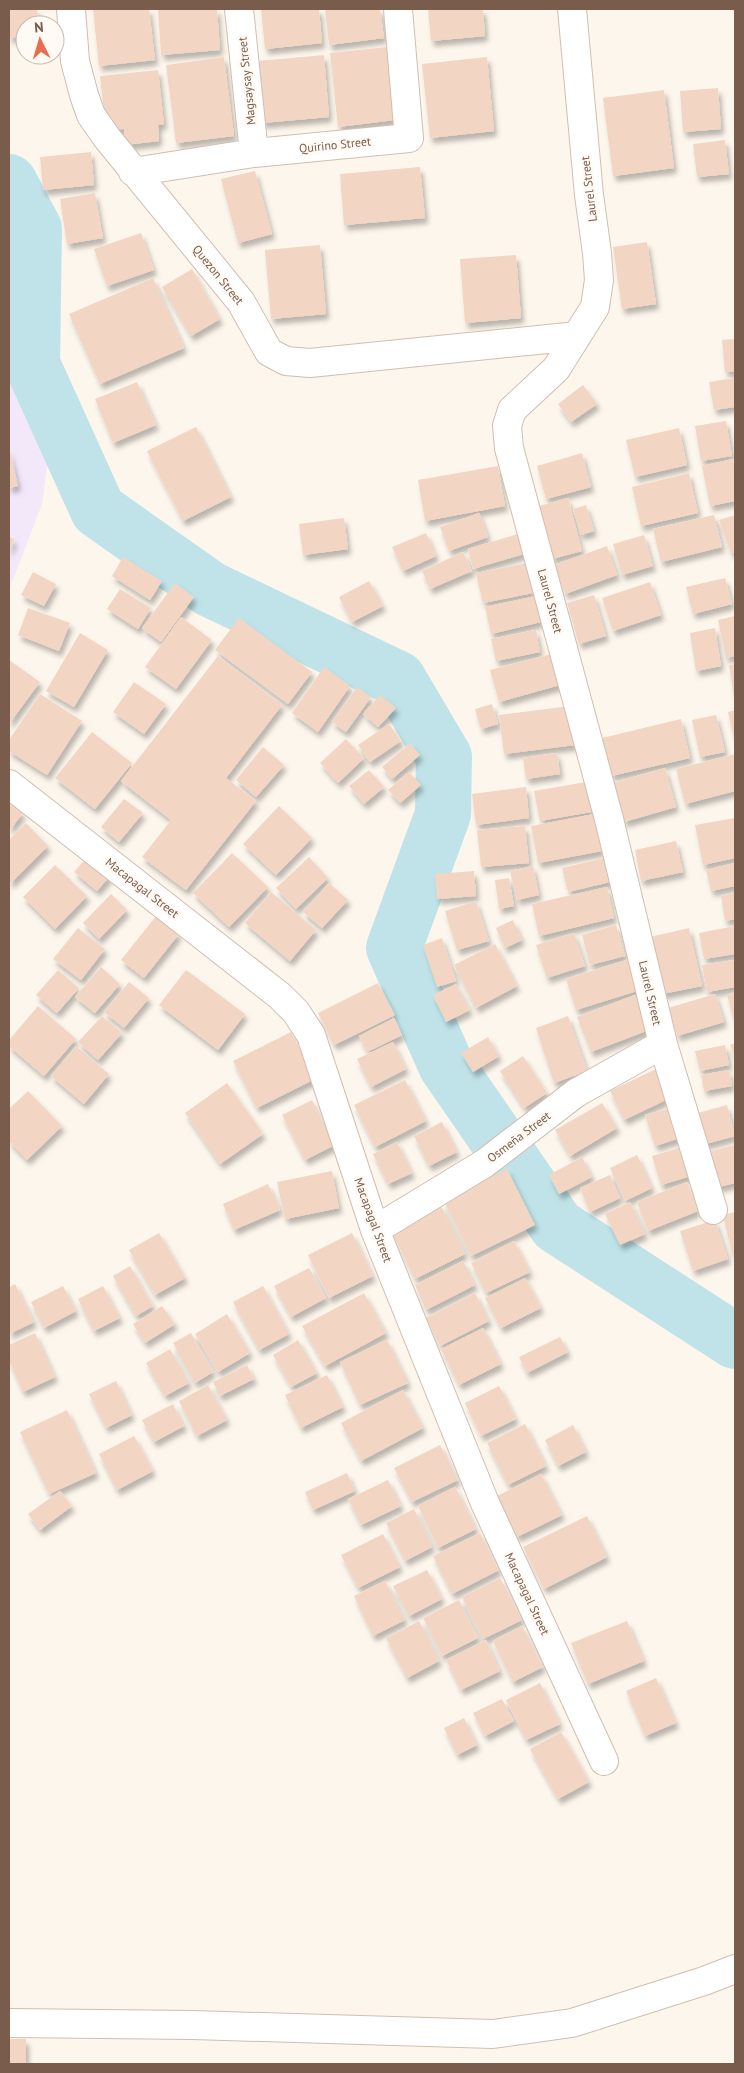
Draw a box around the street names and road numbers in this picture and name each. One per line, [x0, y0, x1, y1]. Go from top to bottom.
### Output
street label: Magsaysay Street [234, 36, 259, 126]
street label: Quirino Street [298, 133, 372, 156]
street label: Laurel Street [577, 155, 600, 223]
street label: Quezon Street [190, 242, 247, 308]
street label: Laurel Street [535, 567, 566, 635]
street label: Macapagal Street [103, 854, 182, 921]
street label: Laurel Street [636, 959, 665, 1027]
street label: Osmeña Street [484, 1108, 553, 1165]
street label: Macapagal Street [351, 1175, 396, 1264]
street label: Macapagal Street [502, 1550, 553, 1637]

